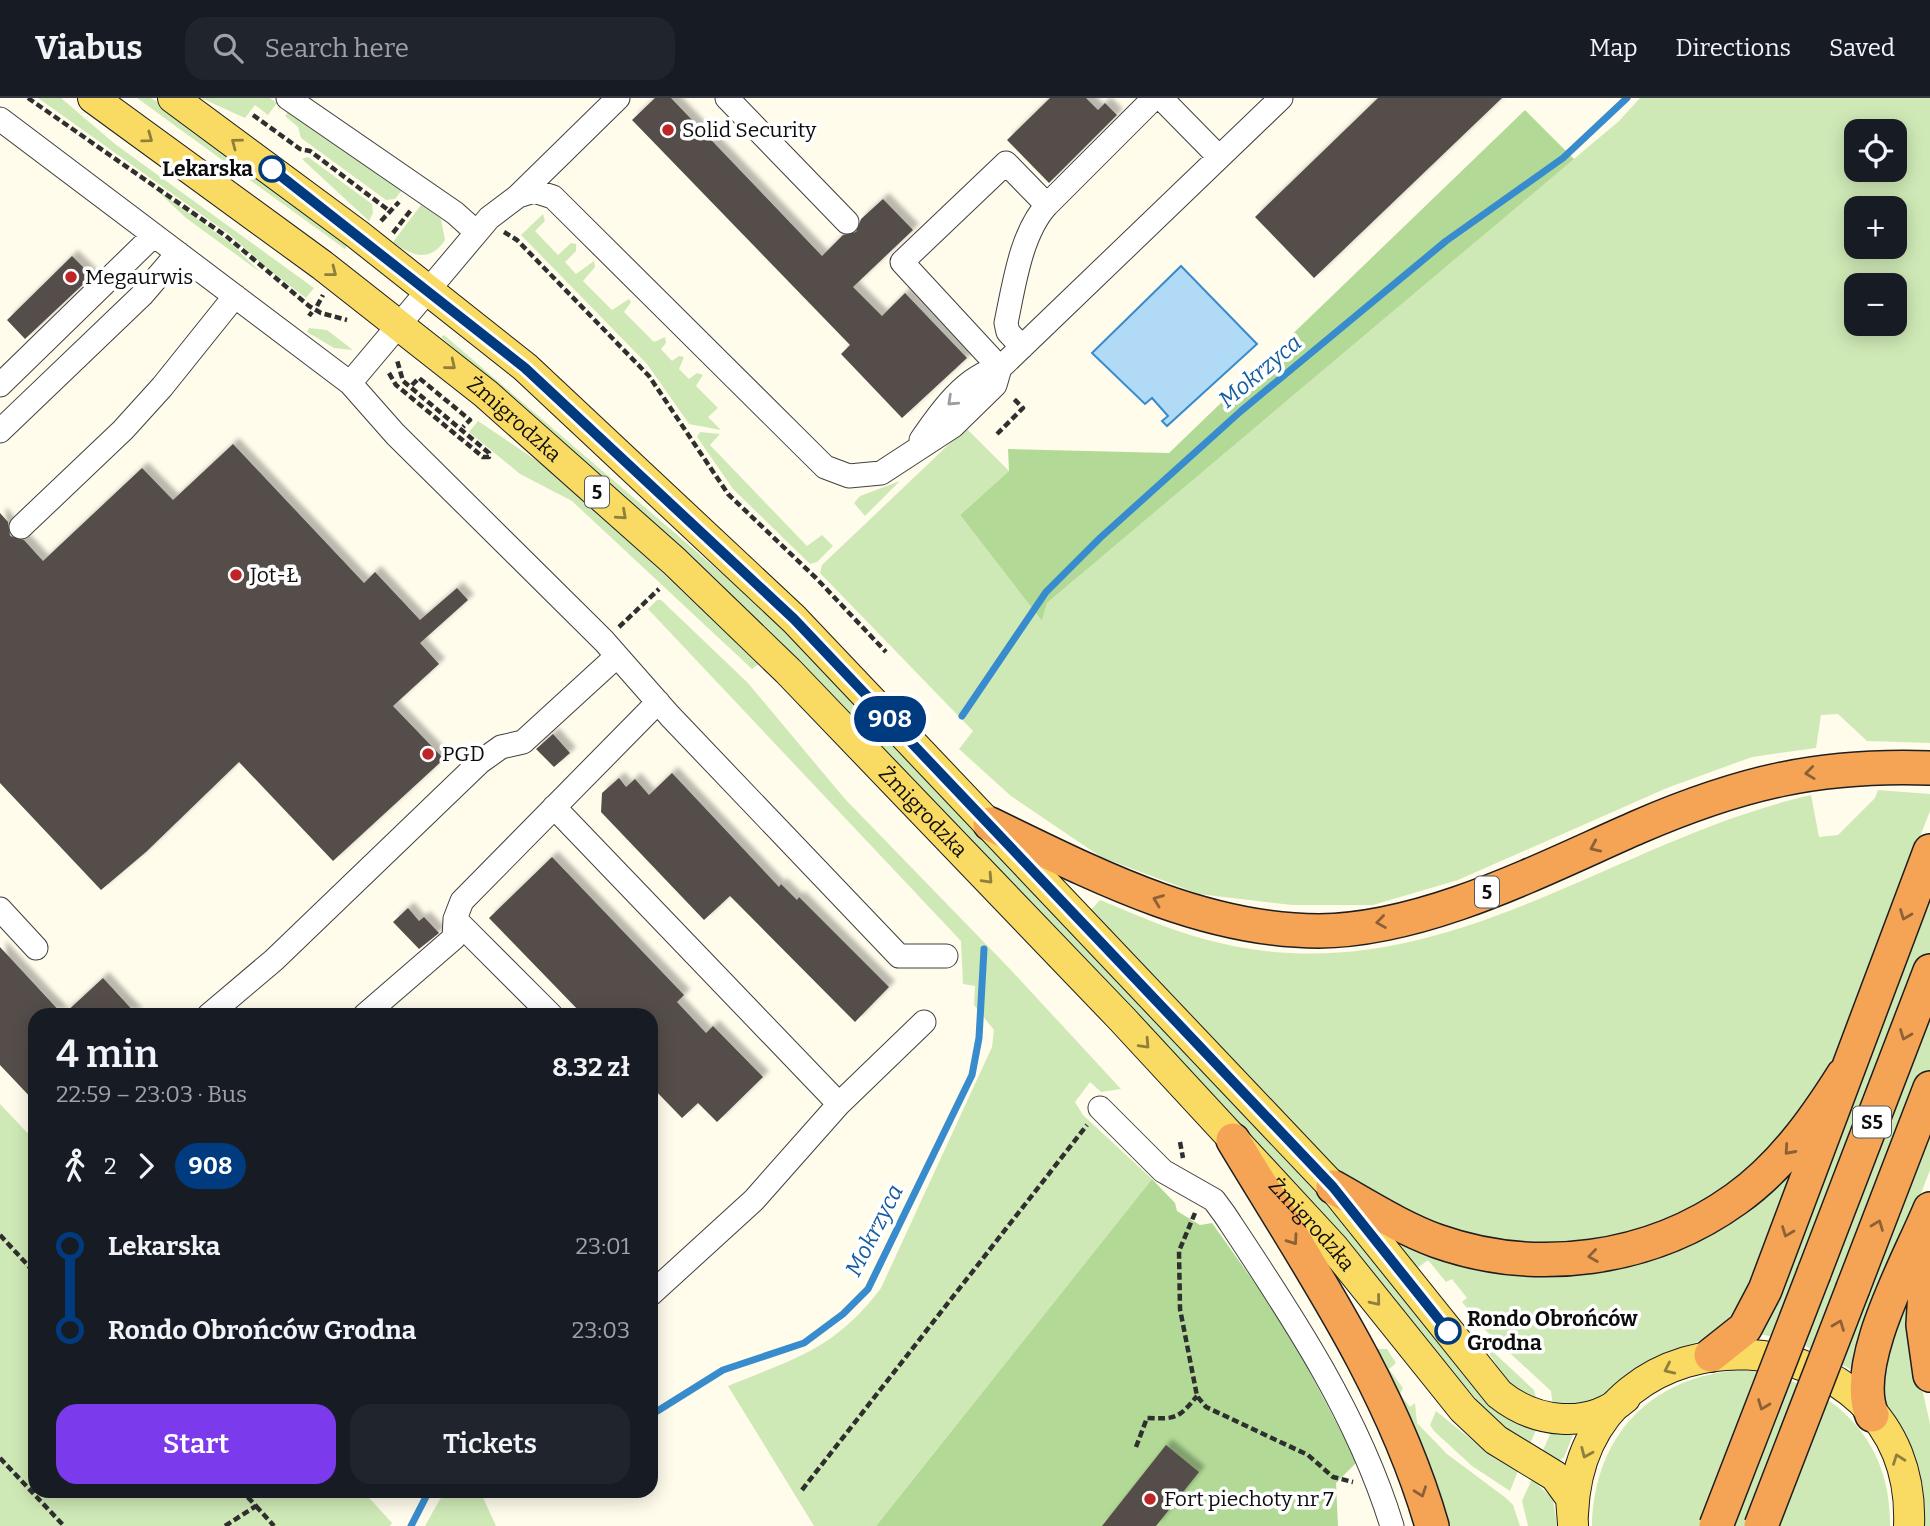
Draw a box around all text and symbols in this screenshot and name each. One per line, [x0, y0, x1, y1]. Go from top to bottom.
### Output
search box [185, 17, 675, 80]
text: Viabus [35, 28, 143, 68]
icon: search [209, 29, 247, 67]
text: Search here [265, 33, 409, 64]
text: Map [1589, 34, 1638, 62]
text: Directions [1676, 34, 1791, 62]
text: Saved [1829, 34, 1895, 62]
place label: Solid Security [682, 117, 817, 143]
map controls [1844, 119, 1907, 336]
button: locate [1844, 119, 1907, 182]
marker: Solid Security [660, 122, 676, 138]
one-way arrow [140, 130, 153, 142]
one-way arrow [232, 138, 244, 151]
place label: Lekarska [162, 156, 253, 182]
marker: Lekarska [259, 156, 285, 182]
button: + [1844, 196, 1907, 259]
place label: Megaurwis [85, 264, 193, 290]
one-way arrow [324, 264, 337, 276]
marker: Megaurwis [63, 269, 79, 285]
button: − [1844, 273, 1907, 336]
water label: Mokrzyca [1213, 328, 1307, 414]
one-way arrow [443, 357, 456, 369]
street label: Żmigrodzka [462, 371, 567, 468]
one-way arrow [947, 393, 960, 406]
road number: 5 [585, 476, 609, 508]
one-way arrow [614, 506, 627, 519]
place label: Jot-Ł [249, 562, 298, 588]
marker: Jot-Ł [228, 567, 244, 583]
line badge: 908 [850, 696, 930, 742]
text: 908 [868, 705, 912, 733]
place label: PGD [442, 741, 485, 767]
marker: PGD [420, 746, 436, 762]
street label: Żmigrodzka [873, 761, 973, 863]
one-way arrow [1804, 765, 1815, 780]
one-way arrow [1590, 839, 1602, 853]
one-way arrow [980, 871, 993, 884]
road number: 5 [1475, 876, 1499, 908]
one-way arrow [1153, 894, 1165, 908]
one-way arrow [1900, 908, 1914, 920]
one-way arrow [1376, 915, 1387, 930]
one-way arrow [1900, 1029, 1914, 1041]
text: 4 min [56, 1031, 158, 1077]
one-way arrow [1136, 1036, 1149, 1049]
text: 8.32 zł [552, 1052, 630, 1083]
text: 22:59 – 23:03 · Bus [56, 1080, 247, 1108]
road number: S5 [1853, 1106, 1891, 1138]
one-way arrow [1785, 1142, 1797, 1155]
icon: walk [56, 1147, 94, 1185]
icon: forward [127, 1147, 165, 1185]
text: 2 [104, 1152, 117, 1180]
text: 908 [189, 1152, 232, 1180]
street label: Żmigrodzka [1263, 1173, 1361, 1277]
water label: Mokrzyca [839, 1179, 909, 1281]
one-way arrow [1869, 1219, 1883, 1231]
one-way arrow [1782, 1225, 1796, 1237]
text: Lekarska [108, 1231, 220, 1262]
text: 23:01 [576, 1232, 630, 1260]
one-way arrow [1285, 1232, 1297, 1245]
one-way arrow [1587, 1248, 1599, 1263]
one-way arrow [1367, 1293, 1380, 1305]
place label: Rondo Obrońców Grodna [1467, 1306, 1638, 1356]
text: Rondo Obrońców Grodna [108, 1315, 416, 1346]
text: 23:03 [572, 1316, 630, 1344]
marker: Rondo Obrońców Grodna [1435, 1318, 1461, 1344]
one-way arrow [1830, 1320, 1844, 1332]
one-way arrow [1664, 1361, 1676, 1375]
one-way arrow [1757, 1399, 1771, 1411]
button: Start [56, 1404, 336, 1484]
button: Tickets [350, 1404, 630, 1484]
one-way arrow [1581, 1446, 1595, 1458]
one-way arrow [1892, 1454, 1906, 1466]
one-way arrow [1413, 1485, 1427, 1497]
place label: Fort piechoty nr 7 [1164, 1486, 1334, 1512]
marker: Fort piechoty nr 7 [1142, 1491, 1158, 1507]

